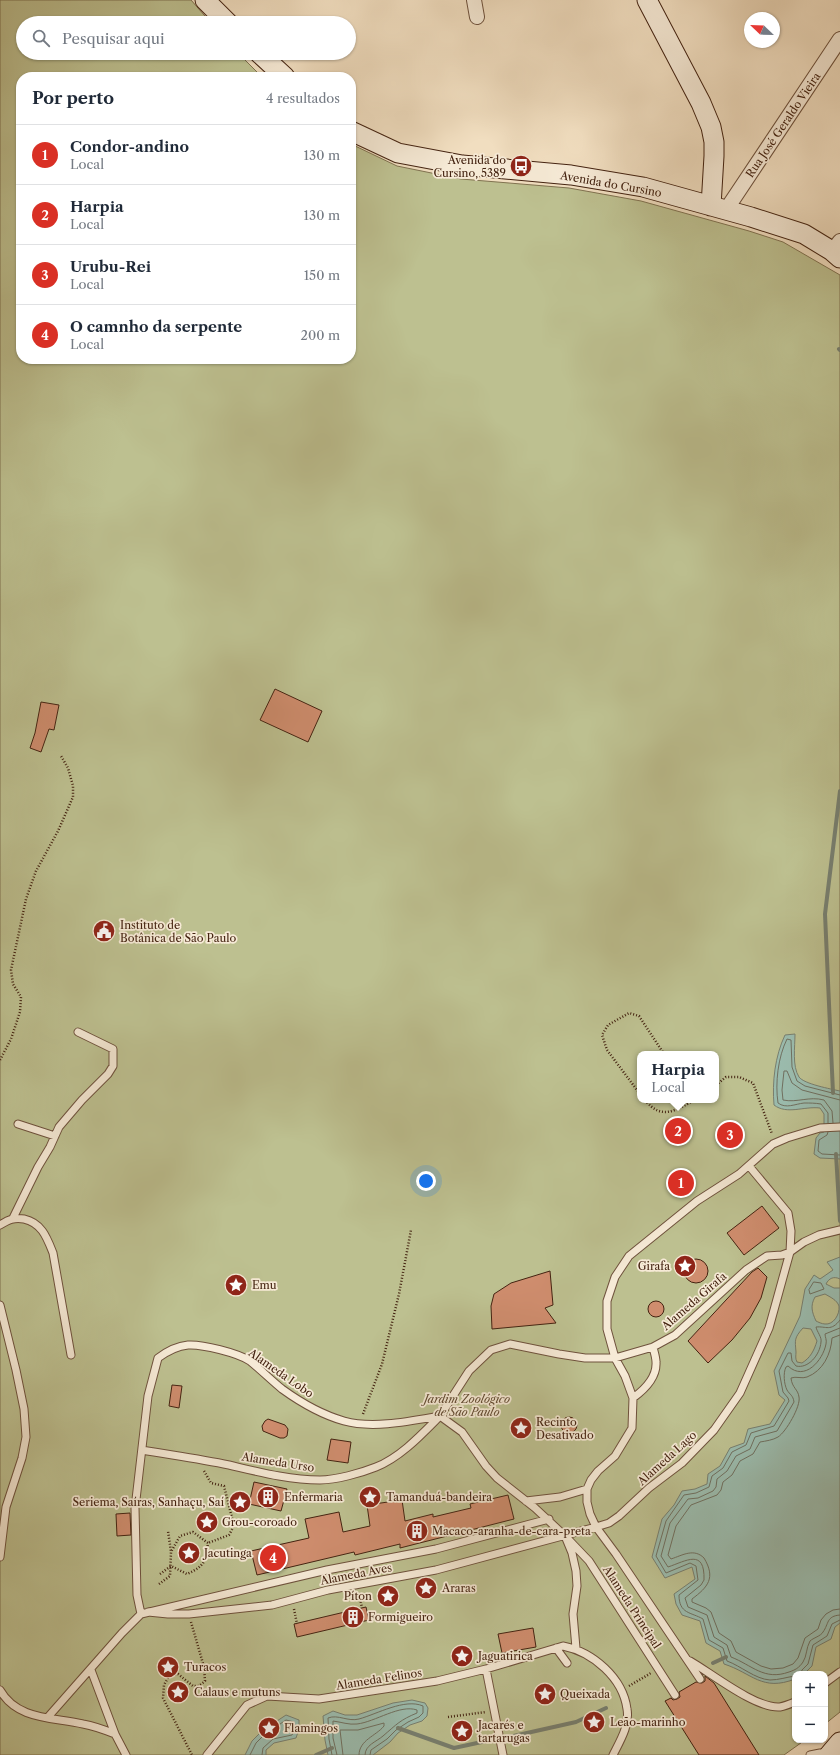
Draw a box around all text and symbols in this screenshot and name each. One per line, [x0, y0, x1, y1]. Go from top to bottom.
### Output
north arrow [744, 12, 780, 48]
search box [16, 16, 356, 60]
icon: search [30, 27, 52, 49]
text: Pesquisar aqui [62, 29, 165, 48]
street label: Rua José Geraldo Vieira [743, 70, 823, 180]
text: Por perto [32, 88, 114, 108]
text: 4 resultados [266, 90, 340, 106]
text: Condor-andino [70, 137, 189, 156]
text: 1 [42, 147, 48, 163]
text: 130 m [304, 147, 340, 163]
place label: Avenida do Cursino, 5389 [434, 153, 506, 180]
bus stop icon: Avenida do Cursino, 5389 [508, 153, 534, 179]
text: Local [70, 156, 104, 172]
street label: Avenida do Cursino [558, 168, 663, 200]
text: Harpia [70, 197, 124, 216]
text: 2 [41, 207, 49, 223]
text: 130 m [304, 207, 340, 223]
text: Local [70, 216, 104, 232]
text: Urubu-Rei [70, 257, 151, 276]
text: 3 [41, 267, 49, 283]
text: 150 m [304, 267, 340, 283]
text: Local [70, 276, 104, 292]
text: O camnho da serpente [70, 317, 242, 336]
text: 4 [41, 327, 49, 343]
text: 200 m [300, 327, 340, 343]
text: Local [70, 336, 104, 352]
public building icon: Instituto de Botânica de São Paulo [91, 918, 117, 944]
place label: Instituto de Botânica de São Paulo [120, 918, 236, 945]
popup [637, 1051, 719, 1103]
text: Harpia [651, 1060, 705, 1079]
text: Local [651, 1079, 685, 1095]
pin: 2 [665, 1116, 691, 1146]
pin: 3 [717, 1120, 743, 1150]
pin: 1 [668, 1168, 694, 1198]
your location [416, 1171, 436, 1191]
place icon: Girafa [672, 1253, 698, 1279]
place label: Girafa [638, 1259, 670, 1273]
street label: Alameda Girafa [658, 1269, 729, 1334]
place icon: Emu [223, 1272, 249, 1298]
place label: Emu [252, 1278, 277, 1292]
street label: Alameda Lobo [245, 1345, 316, 1401]
park label: Jardim Zoológico de São Paulo [421, 1392, 510, 1419]
place icon: Recinto Desativado [508, 1415, 534, 1441]
place label: Recinto Desativado [536, 1415, 594, 1442]
street label: Alameda Lago [634, 1428, 700, 1489]
street label: Alameda Urso [240, 1449, 316, 1475]
building icon: Enfermaria [255, 1484, 281, 1510]
place icon: Tamanduá-bandeira [357, 1484, 383, 1510]
place icon: Seriema, Saíras, Sanhaçu, Saí [227, 1489, 253, 1515]
place label: Enfermaria [284, 1490, 343, 1504]
place label: Tamanduá-bandeira [386, 1490, 492, 1504]
place label: Seriema, Saíras, Sanhaçu, Saí [73, 1495, 225, 1509]
place icon: Grou-coroado [194, 1509, 220, 1535]
place label: Grou-coroado [222, 1515, 297, 1529]
building icon: Macaco-aranha-de-cara-preta [404, 1518, 430, 1544]
place label: Macaco-aranha-de-cara-preta [432, 1524, 591, 1538]
place icon: Jacutinga [176, 1540, 202, 1566]
pin: 4 [260, 1543, 286, 1573]
place label: Jacutinga [202, 1546, 252, 1560]
street label: Alameda Aves [318, 1560, 393, 1588]
street label: Alameda Principal [599, 1562, 664, 1652]
place icon: Araras [413, 1575, 439, 1601]
place label: Araras [441, 1581, 476, 1595]
place icon: Píton [375, 1583, 401, 1609]
place label: Píton [344, 1589, 372, 1603]
building icon: Formigueiro [340, 1604, 366, 1630]
place label: Formigueiro [368, 1610, 433, 1624]
place icon: Jaguatirica [449, 1643, 475, 1669]
place label: Jaguatirica [476, 1649, 533, 1663]
place icon: Turacos [155, 1654, 181, 1680]
place label: Turacos [184, 1660, 227, 1674]
street label: Alameda Felinos [334, 1665, 423, 1693]
map controls [792, 1671, 828, 1743]
button: + [792, 1671, 828, 1707]
place icon: Calaus e mutuns [165, 1679, 191, 1705]
place icon: Queixada [532, 1681, 558, 1707]
place label: Calaus e mutuns [194, 1685, 281, 1699]
place label: Queixada [560, 1687, 610, 1701]
button: − [792, 1707, 828, 1743]
place icon: Leão-marinho [581, 1709, 607, 1735]
place icon: Flamingos [256, 1715, 282, 1741]
place label: Leão-marinho [610, 1715, 686, 1729]
place icon: Jacarés e tartarugas [449, 1718, 475, 1744]
place label: Jacarés e tartarugas [476, 1718, 530, 1745]
place label: Flamingos [284, 1721, 338, 1735]

